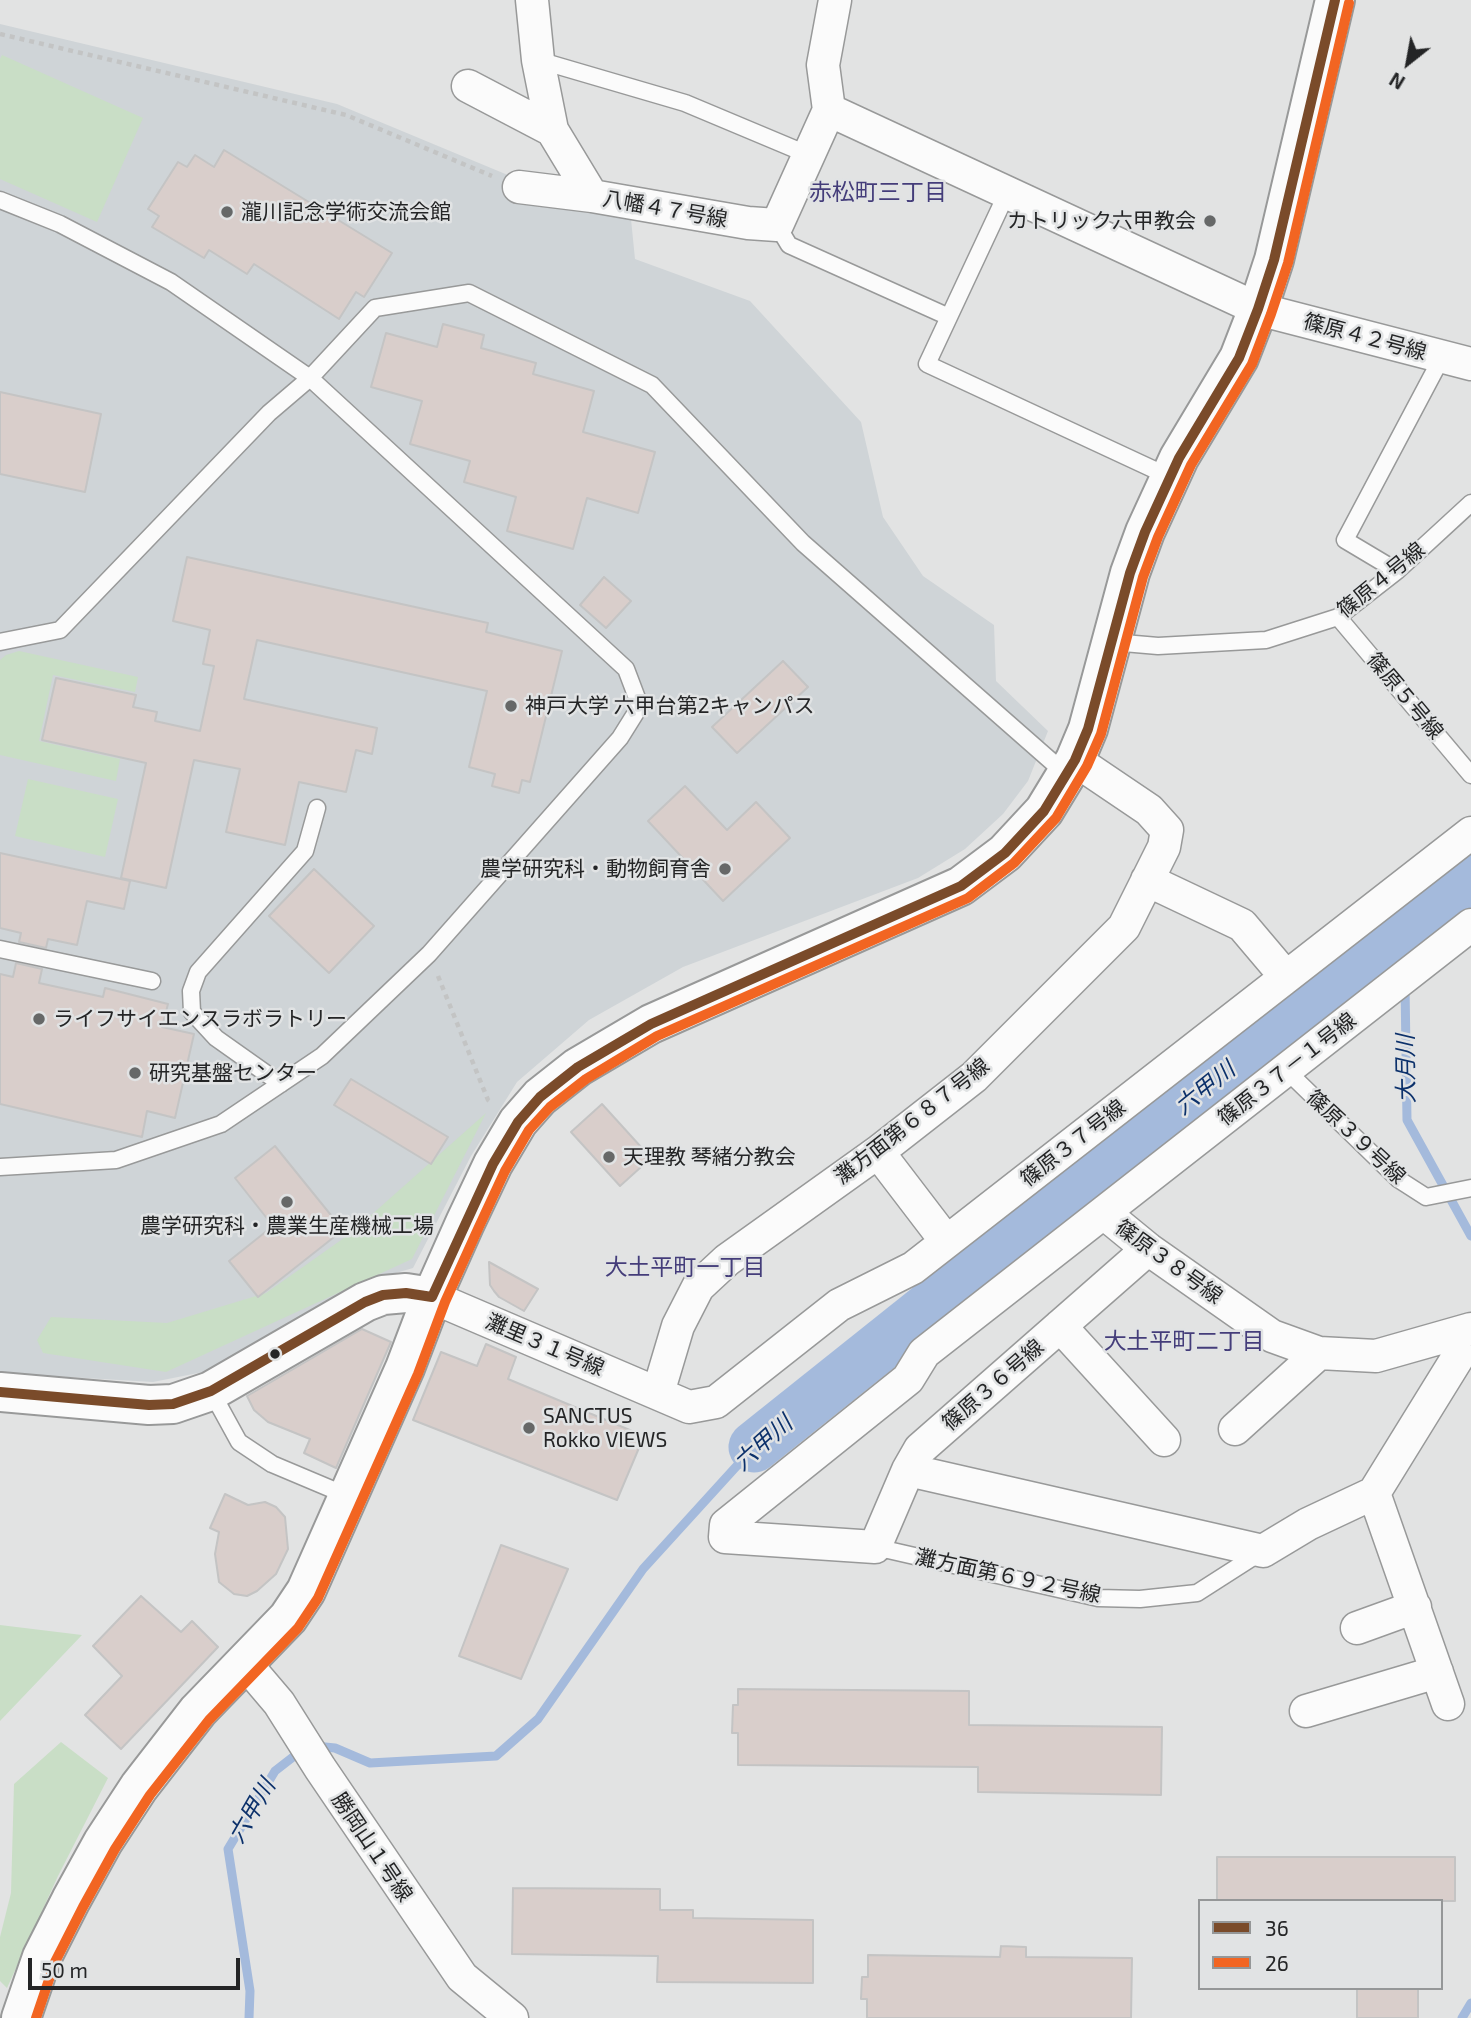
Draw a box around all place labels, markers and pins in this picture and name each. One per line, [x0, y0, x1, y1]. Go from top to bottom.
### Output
place label: 瀧川記念学術交流会館 [241, 199, 451, 225]
marker: 瀧川記念学術交流会館 [219, 204, 235, 220]
place label: カトリック六甲教会 [1007, 208, 1196, 234]
marker: カトリック六甲教会 [1202, 213, 1218, 229]
place label: 神戸大学 六甲台第2キャンパス [525, 693, 814, 719]
marker: 神戸大学 六甲台第2キャンパス [503, 698, 519, 714]
place label: 農学研究科・動物飼育舎 [480, 856, 711, 882]
marker: 農学研究科・動物飼育舎 [717, 861, 733, 877]
place label: ライフサイエンスラボラトリー [53, 1006, 347, 1032]
marker: ライフサイエンスラボラトリー [31, 1011, 47, 1027]
place label: 研究基盤センター [149, 1060, 317, 1086]
marker: 研究基盤センター [127, 1065, 143, 1081]
place label: 天理教 琴緒分教会 [623, 1144, 796, 1170]
marker: 天理教 琴緒分教会 [601, 1149, 617, 1165]
marker: 農学研究科・農業生産機械工場 [279, 1194, 295, 1210]
place label: 農学研究科・農業生産機械工場 [140, 1213, 434, 1239]
unlabelled marker [268, 1347, 282, 1361]
place label: SANCTUS Rokko VIEWS [543, 1403, 667, 1453]
marker: SANCTUS Rokko VIEWS [521, 1420, 537, 1436]

